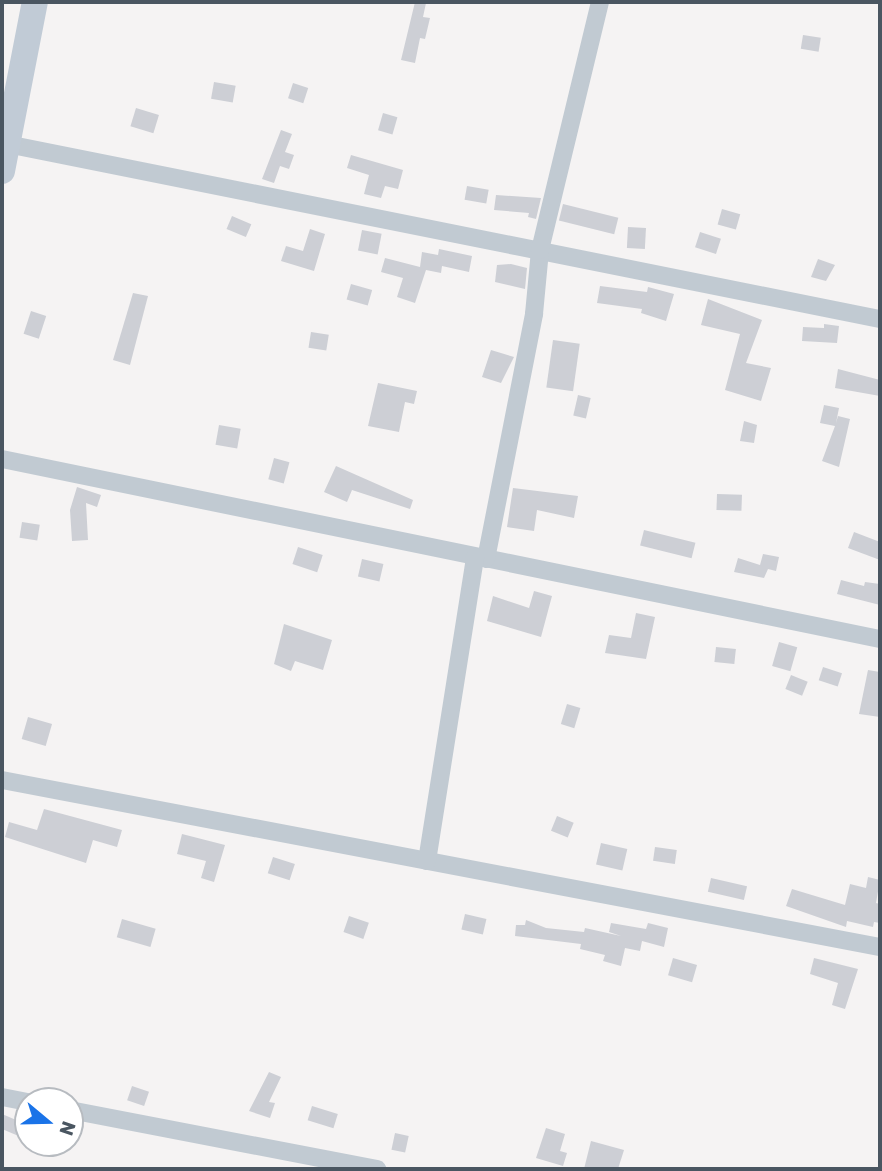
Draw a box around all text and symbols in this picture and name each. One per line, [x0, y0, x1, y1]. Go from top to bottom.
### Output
north arrow [14, 1087, 84, 1157]
text: N [54, 1118, 81, 1139]

